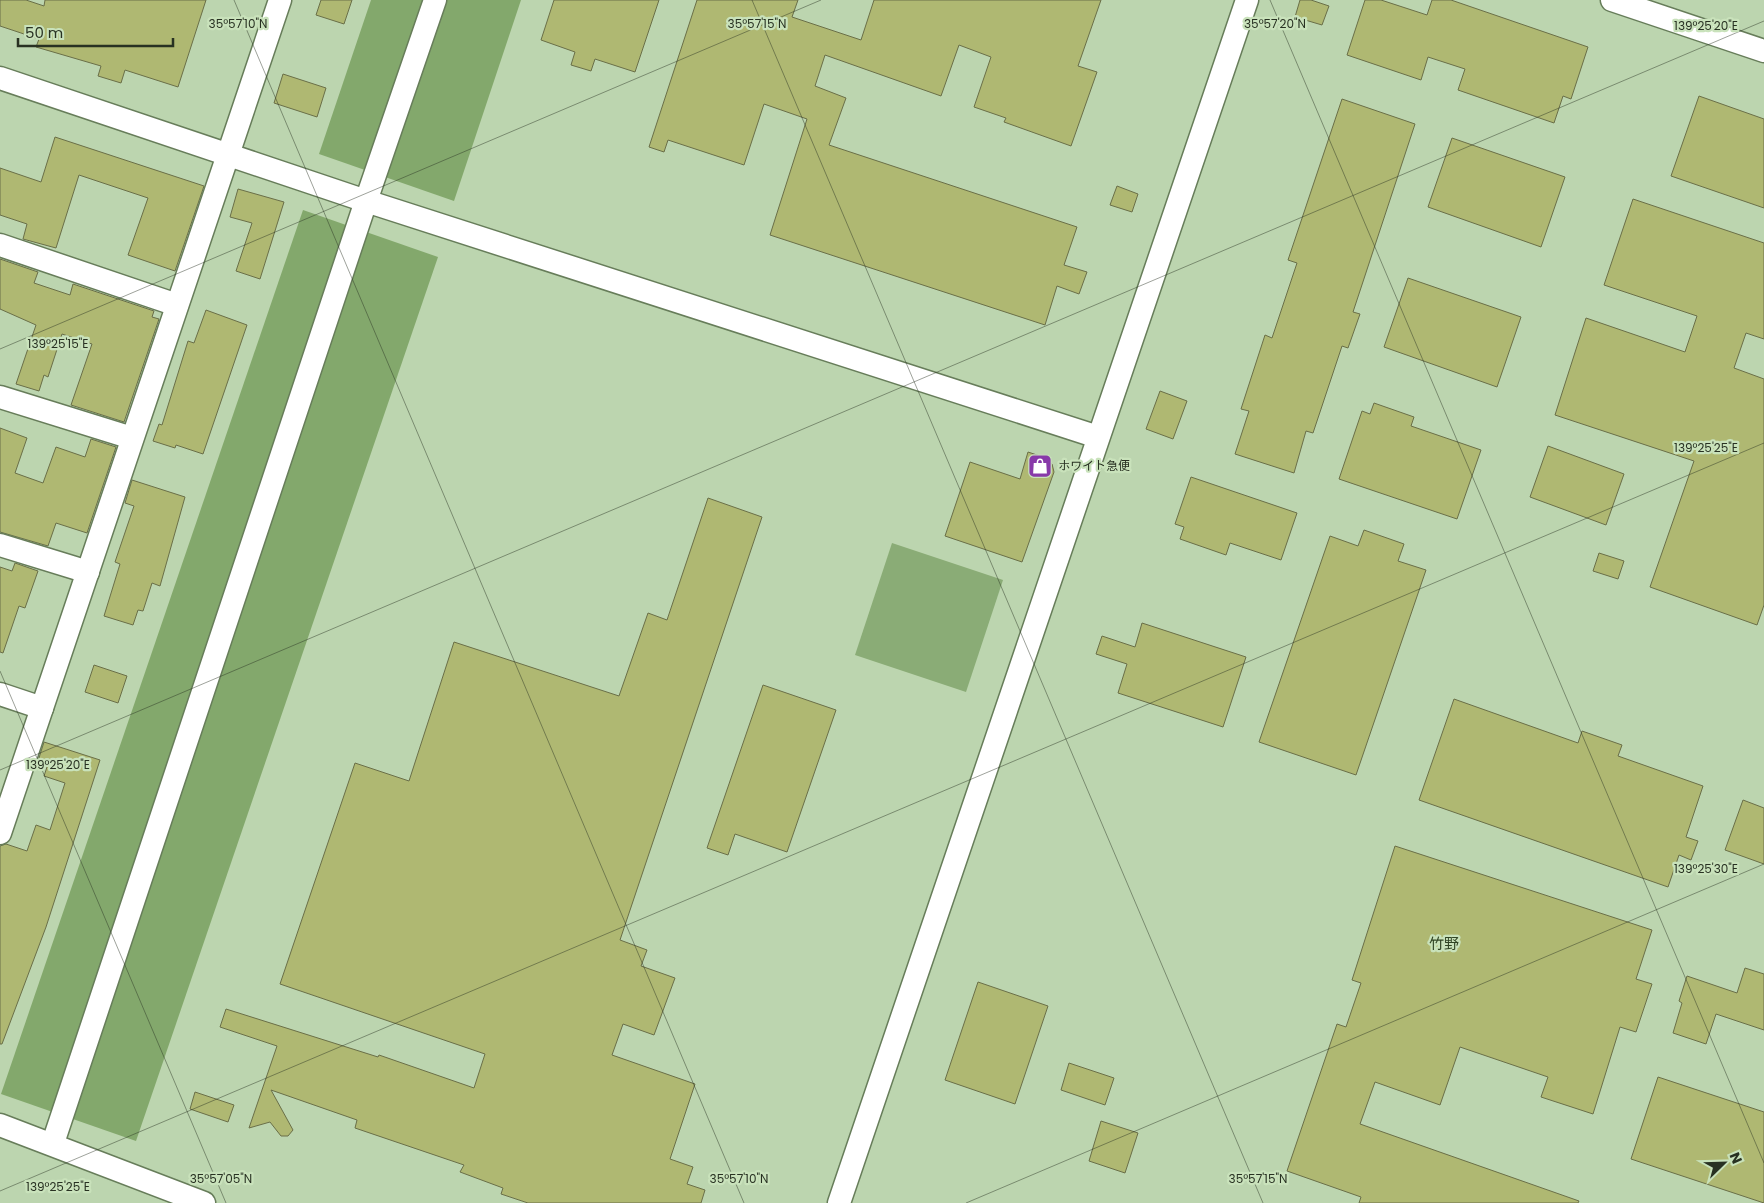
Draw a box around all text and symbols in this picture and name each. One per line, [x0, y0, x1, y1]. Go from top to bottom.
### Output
scale bar [18, 15, 172, 47]
text: 35°57'10"N [209, 15, 267, 32]
text: 35°57'15"N [728, 15, 786, 32]
text: 35°57'20"N [1244, 15, 1306, 32]
text: 139°25'20"E [1674, 17, 1738, 34]
text: 50 m [25, 22, 63, 43]
text: 139°25'15"E [28, 335, 88, 352]
text: 139°25'25"E [1674, 439, 1738, 456]
shop icon: ホワイト急便 [1027, 453, 1053, 479]
place label: ホワイト急便 [1058, 457, 1130, 474]
text: 139°25'20"E [26, 756, 90, 773]
text: 139°25'30"E [1674, 860, 1738, 877]
district label: 竹野 [1429, 933, 1459, 954]
north arrow [1699, 1138, 1749, 1188]
text: N [1725, 1149, 1747, 1167]
text: 35°57'05"N [190, 1170, 252, 1187]
text: 35°57'10"N [710, 1170, 768, 1187]
text: 35°57'15"N [1229, 1170, 1287, 1187]
text: 139°25'25"E [26, 1178, 90, 1195]

